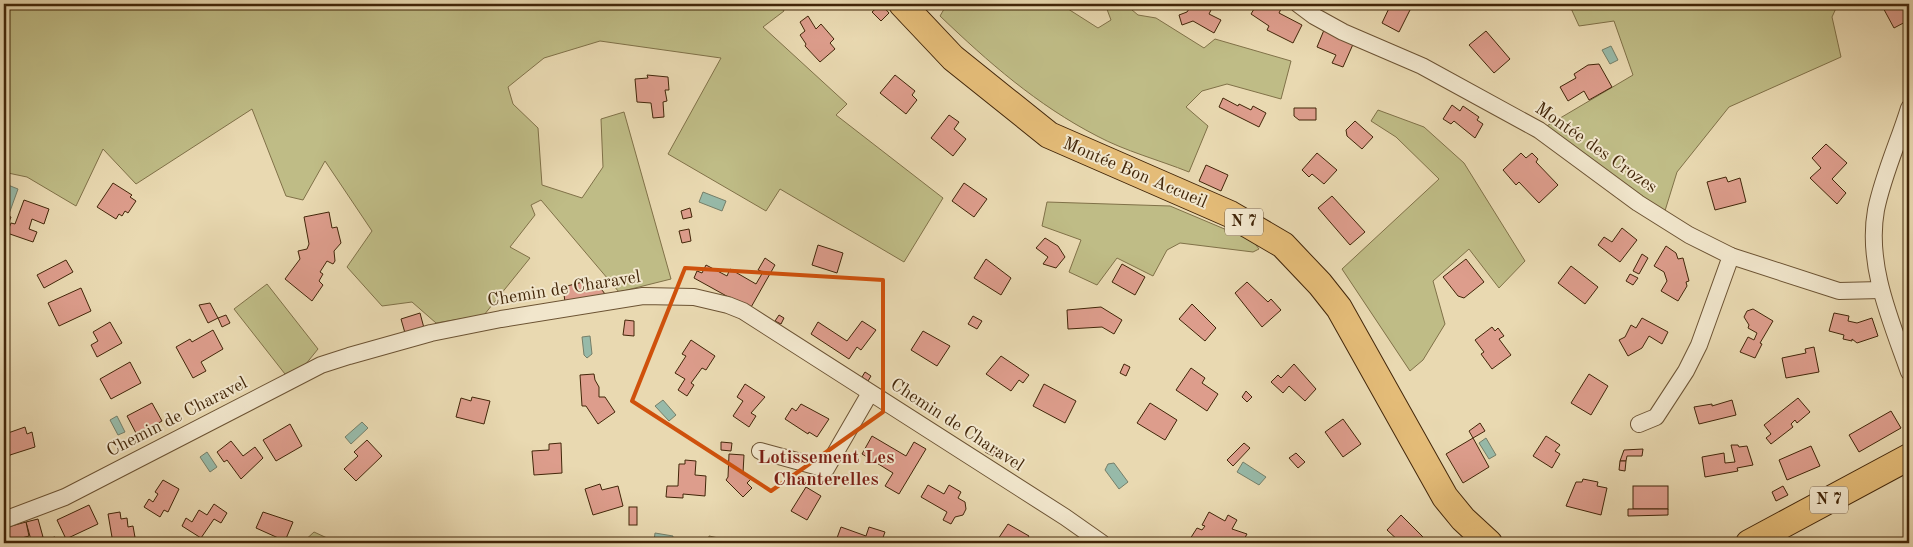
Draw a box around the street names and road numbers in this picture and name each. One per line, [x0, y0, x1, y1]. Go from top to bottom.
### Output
street label: Montée des Crozes [1532, 99, 1661, 197]
street label: Montée Bon Accueil [1060, 134, 1210, 212]
road number: N 7 [1225, 208, 1263, 236]
street label: Chemin de Charavel [486, 268, 642, 310]
street label: Chemin de Charavel [104, 374, 250, 460]
street label: Chemin de Charavel [887, 375, 1027, 475]
road number: N 7 [1810, 486, 1848, 514]

